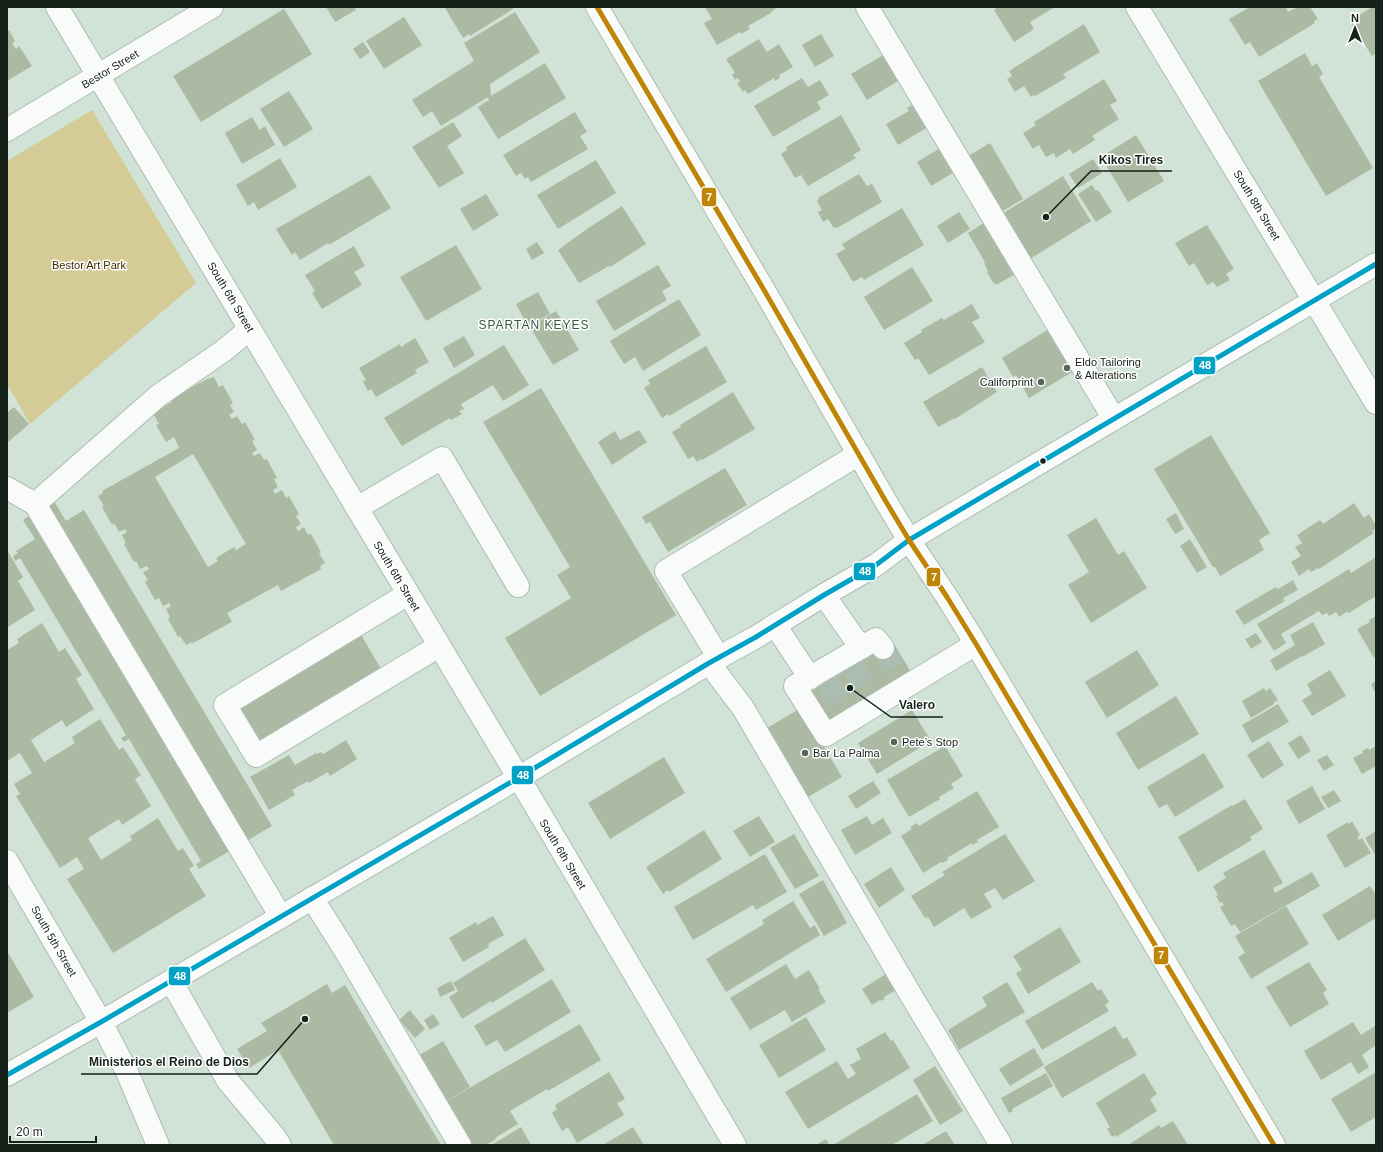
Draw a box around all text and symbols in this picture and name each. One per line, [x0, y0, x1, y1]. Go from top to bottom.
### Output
north arrow [1335, 8, 1375, 48]
text: N [1351, 12, 1359, 24]
street label: Bestor Street [79, 47, 141, 91]
callout: Kikos Tires [1091, 147, 1172, 171]
text: Kikos Tires [1099, 153, 1164, 167]
street label: South 8th Street [1231, 168, 1283, 242]
line badge: 7 [701, 187, 717, 207]
text: 7 [706, 191, 712, 203]
park label: Bestor Art Park [52, 259, 126, 271]
street label: South 6th Street [205, 260, 257, 334]
district label: SPARTAN KEYES [478, 318, 590, 332]
place label: Eldo Tailoring & Alterations [1075, 356, 1141, 381]
line badge: 48 [1193, 356, 1216, 375]
text: 48 [1199, 359, 1211, 371]
marker: Eldo Tailoring & Alterations [1062, 363, 1072, 373]
place label: Califorprint [980, 376, 1033, 388]
marker: Califorprint [1036, 377, 1046, 387]
unlabelled marker [1038, 456, 1048, 466]
street label: South 6th Street [371, 539, 423, 613]
line badge: 48 [853, 562, 876, 581]
text: 48 [859, 565, 871, 577]
line badge: 7 [926, 567, 941, 587]
text: 7 [931, 571, 937, 583]
callout: Valero [891, 693, 943, 717]
text: Valero [899, 698, 935, 712]
place label: Pete’s Stop [902, 736, 958, 748]
marker: Pete’s Stop [889, 737, 899, 747]
place label: Bar La Palma [813, 747, 881, 759]
marker: Bar La Palma [800, 748, 810, 758]
line badge: 48 [511, 765, 534, 785]
text: 48 [517, 769, 529, 781]
street label: South 6th Street [537, 817, 589, 891]
street label: South 5th Street [29, 904, 79, 978]
line badge: 7 [1153, 946, 1169, 965]
text: 7 [1158, 949, 1164, 961]
line badge: 48 [168, 966, 191, 986]
text: 48 [174, 970, 186, 982]
callout: Ministerios el Reino de Dios [81, 1050, 257, 1074]
text: Ministerios el Reino de Dios [89, 1055, 249, 1069]
scale bar [10, 1118, 96, 1144]
text: 20 m [16, 1125, 43, 1139]

